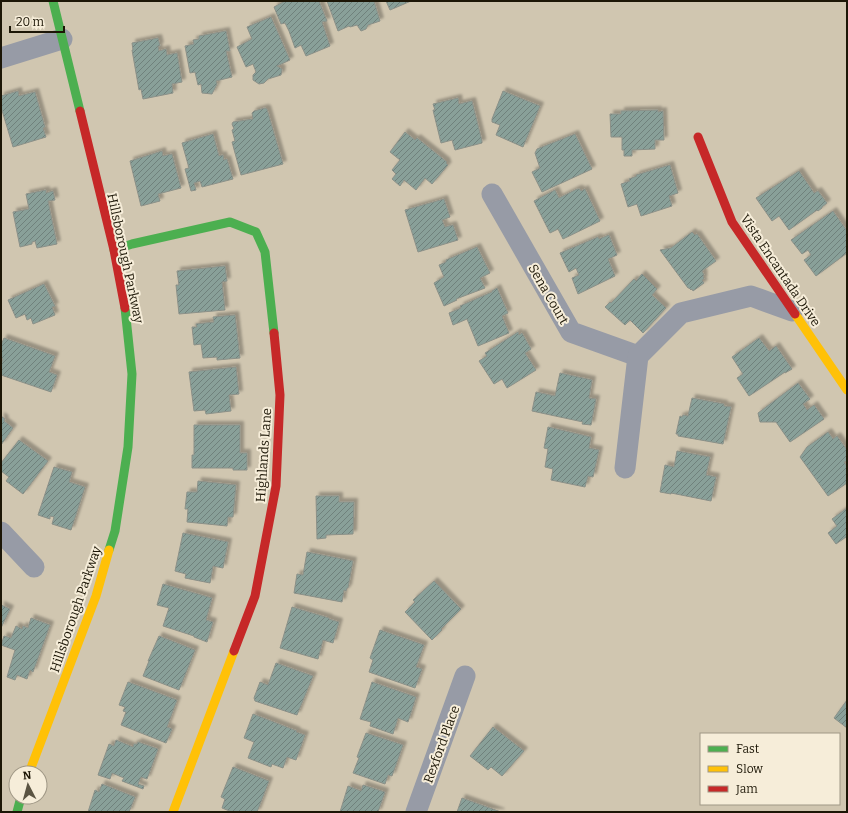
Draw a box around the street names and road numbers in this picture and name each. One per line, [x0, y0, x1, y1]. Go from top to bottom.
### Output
street label: Hillsborough Parkway [104, 192, 147, 325]
street label: Vista Encantada Drive [738, 211, 824, 329]
street label: Sena Court [525, 262, 572, 327]
street label: Highlands Lane [253, 407, 274, 503]
street label: Hillsborough Parkway [47, 544, 104, 674]
street label: Rexford Place [421, 703, 462, 785]

